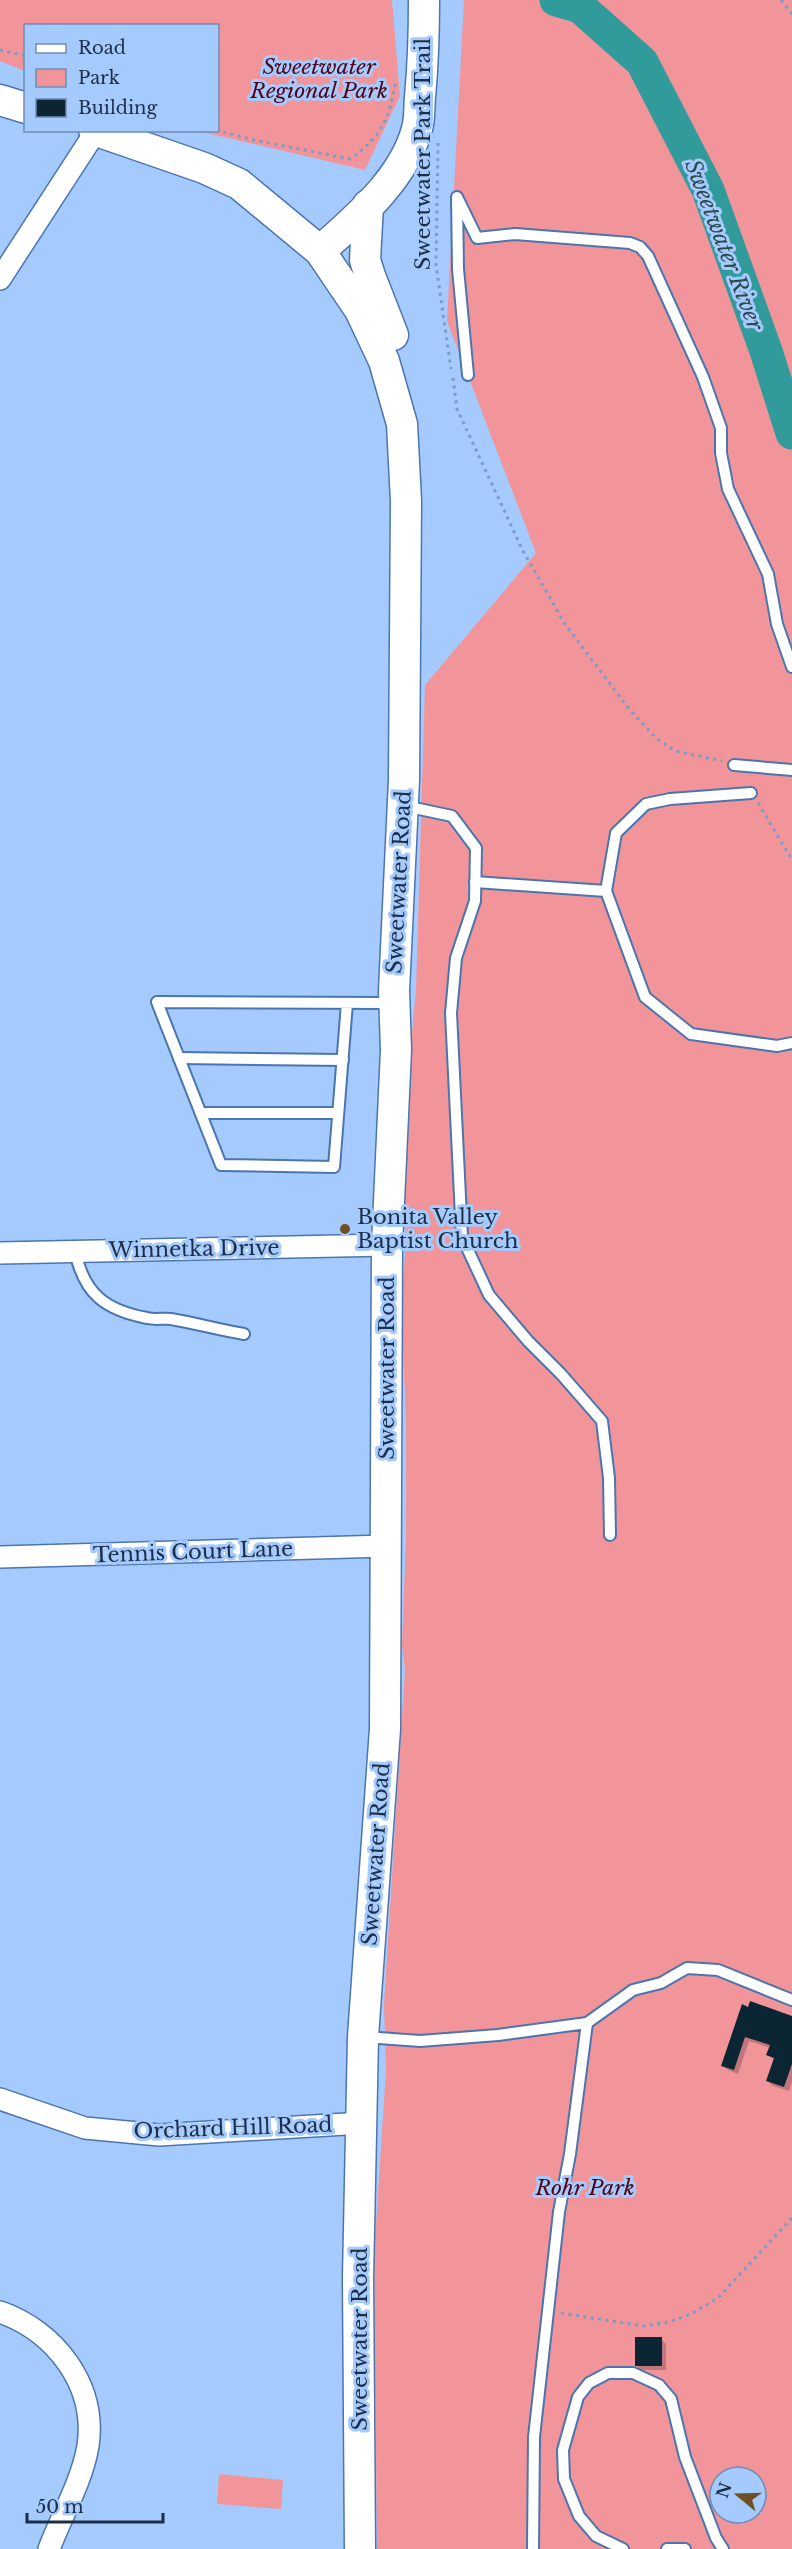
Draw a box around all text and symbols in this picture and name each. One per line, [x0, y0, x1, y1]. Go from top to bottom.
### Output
legend [24, 24, 219, 132]
text: Road [78, 37, 126, 59]
street label: Sweetwater Park Trail [410, 38, 436, 270]
park label: Sweetwater Regional Park [249, 54, 388, 104]
text: Park [78, 67, 120, 89]
text: Building [78, 97, 157, 119]
water label: Sweetwater River [679, 156, 769, 335]
street label: Sweetwater Road [381, 790, 417, 974]
place label: Bonita Valley Baptist Church [357, 1204, 518, 1254]
marker: Bonita Valley Baptist Church [338, 1222, 352, 1236]
street label: Winnetka Drive [107, 1235, 280, 1264]
street label: Sweetwater Road [374, 1276, 400, 1460]
street label: Tennis Court Lane [92, 1536, 294, 1568]
street label: Sweetwater Road [357, 1762, 395, 1946]
street label: Orchard Hill Road [133, 2112, 333, 2144]
park label: Rohr Park [534, 2175, 635, 2201]
street label: Sweetwater Road [347, 2247, 373, 2431]
north arrow [708, 2465, 768, 2525]
text: N [712, 2480, 736, 2500]
scale bar [27, 2486, 164, 2524]
text: 50 m [36, 2496, 84, 2518]

